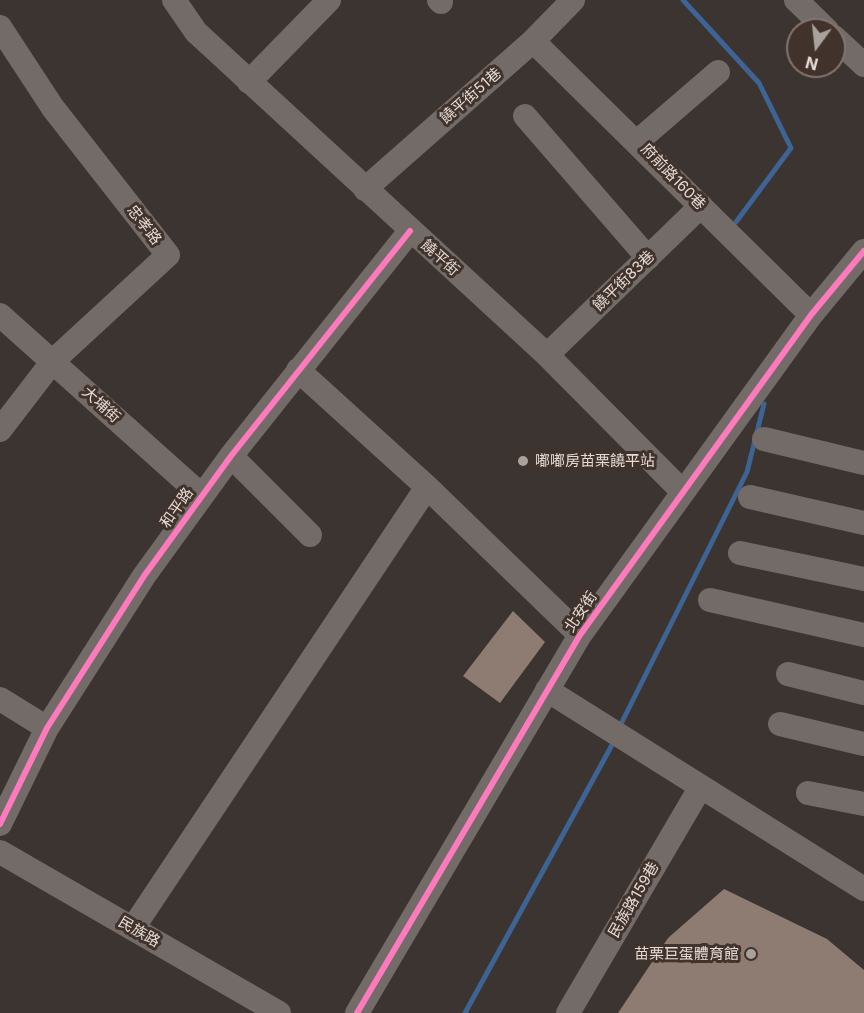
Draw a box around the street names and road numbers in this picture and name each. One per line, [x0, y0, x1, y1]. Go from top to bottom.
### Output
street label: 饒平街51巷 [437, 65, 505, 127]
street label: 府前路160巷 [637, 140, 709, 214]
street label: 忠孝路 [123, 202, 165, 248]
street label: 饒平街 [417, 236, 463, 280]
street label: 饒平街83巷 [589, 247, 659, 315]
street label: 大埔街 [78, 383, 124, 427]
street label: 和平路 [157, 484, 197, 532]
street label: 北安街 [561, 588, 601, 636]
street label: 民族路159巷 [605, 859, 663, 941]
street label: 民族路 [115, 913, 163, 951]

